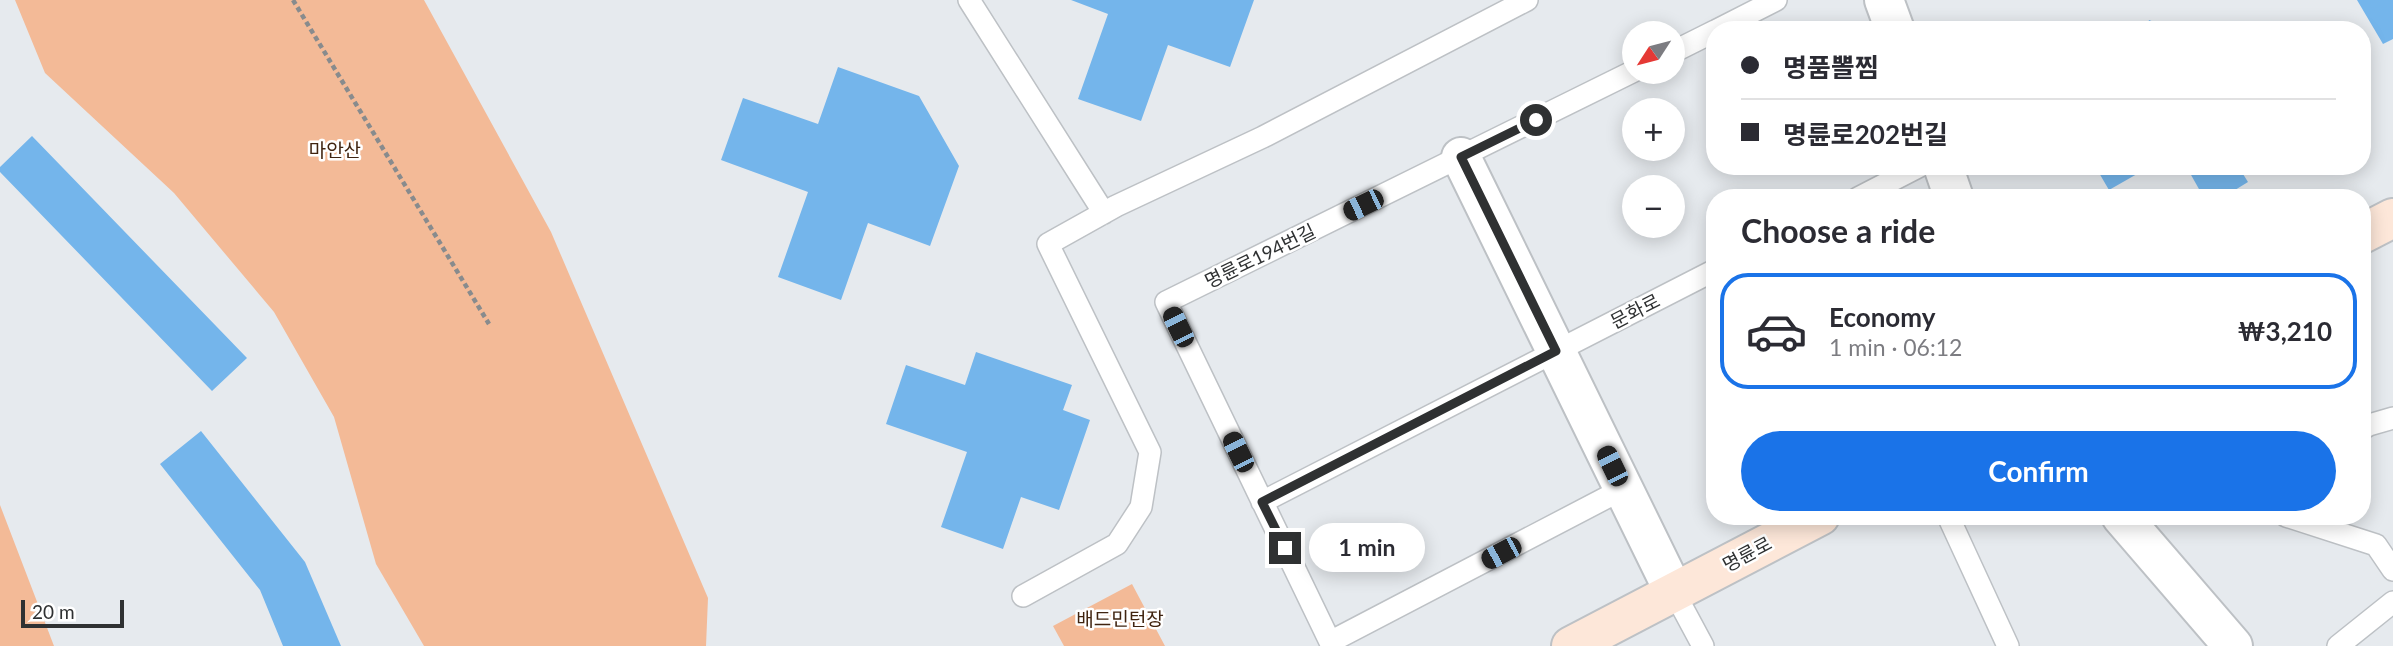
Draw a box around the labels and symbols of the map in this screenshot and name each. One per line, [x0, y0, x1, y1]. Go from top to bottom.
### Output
north arrow [1622, 21, 1685, 84]
route start [1520, 104, 1552, 136]
park label: 마안산 [309, 138, 361, 161]
car [1340, 186, 1387, 224]
street label: 명륜로194번길 [1201, 219, 1319, 292]
street label: 문화로 [1606, 288, 1663, 333]
car [1160, 304, 1197, 350]
car [1220, 429, 1257, 475]
car [1594, 443, 1631, 489]
callout: 1 min [1310, 524, 1425, 572]
street label: 명륜로 [1718, 531, 1775, 576]
route end [1269, 532, 1301, 564]
car [1478, 534, 1525, 572]
scale bar [21, 597, 124, 629]
park label: 배드민턴장 [1076, 607, 1164, 630]

